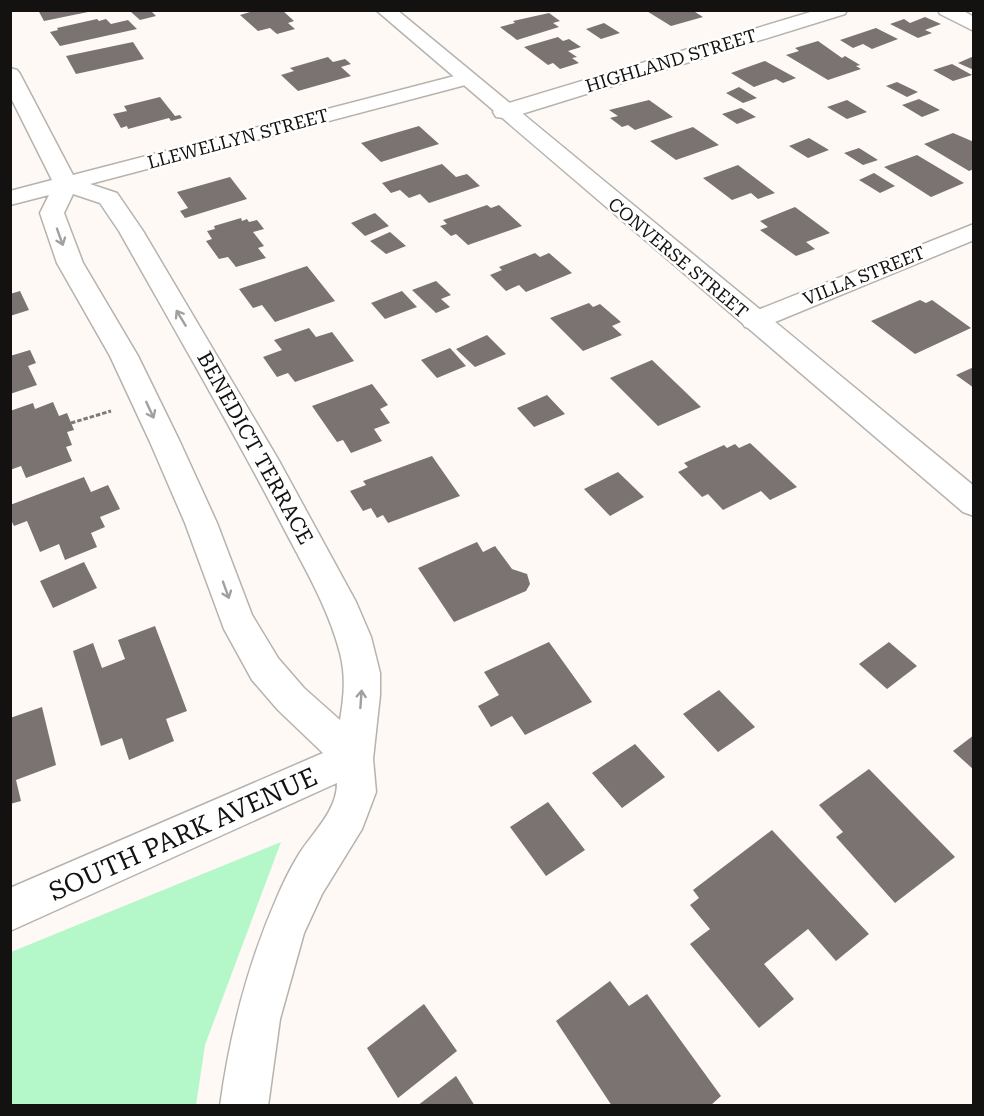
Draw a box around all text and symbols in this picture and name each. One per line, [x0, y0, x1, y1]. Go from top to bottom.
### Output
street label: HIGHLAND STREET [583, 24, 759, 97]
street label: LLEWELLYN STREET [145, 104, 331, 173]
street label: CONVERSE STREET [604, 193, 752, 322]
one-way arrow [56, 228, 67, 246]
street label: VILLA STREET [800, 242, 928, 309]
one-way arrow [175, 310, 187, 327]
street label: BENEDICT TERRACE [192, 348, 318, 548]
one-way arrow [144, 401, 156, 419]
one-way arrow [221, 580, 232, 599]
one-way arrow [356, 690, 367, 710]
street label: SOUTH PARK AVENUE [44, 761, 322, 907]

